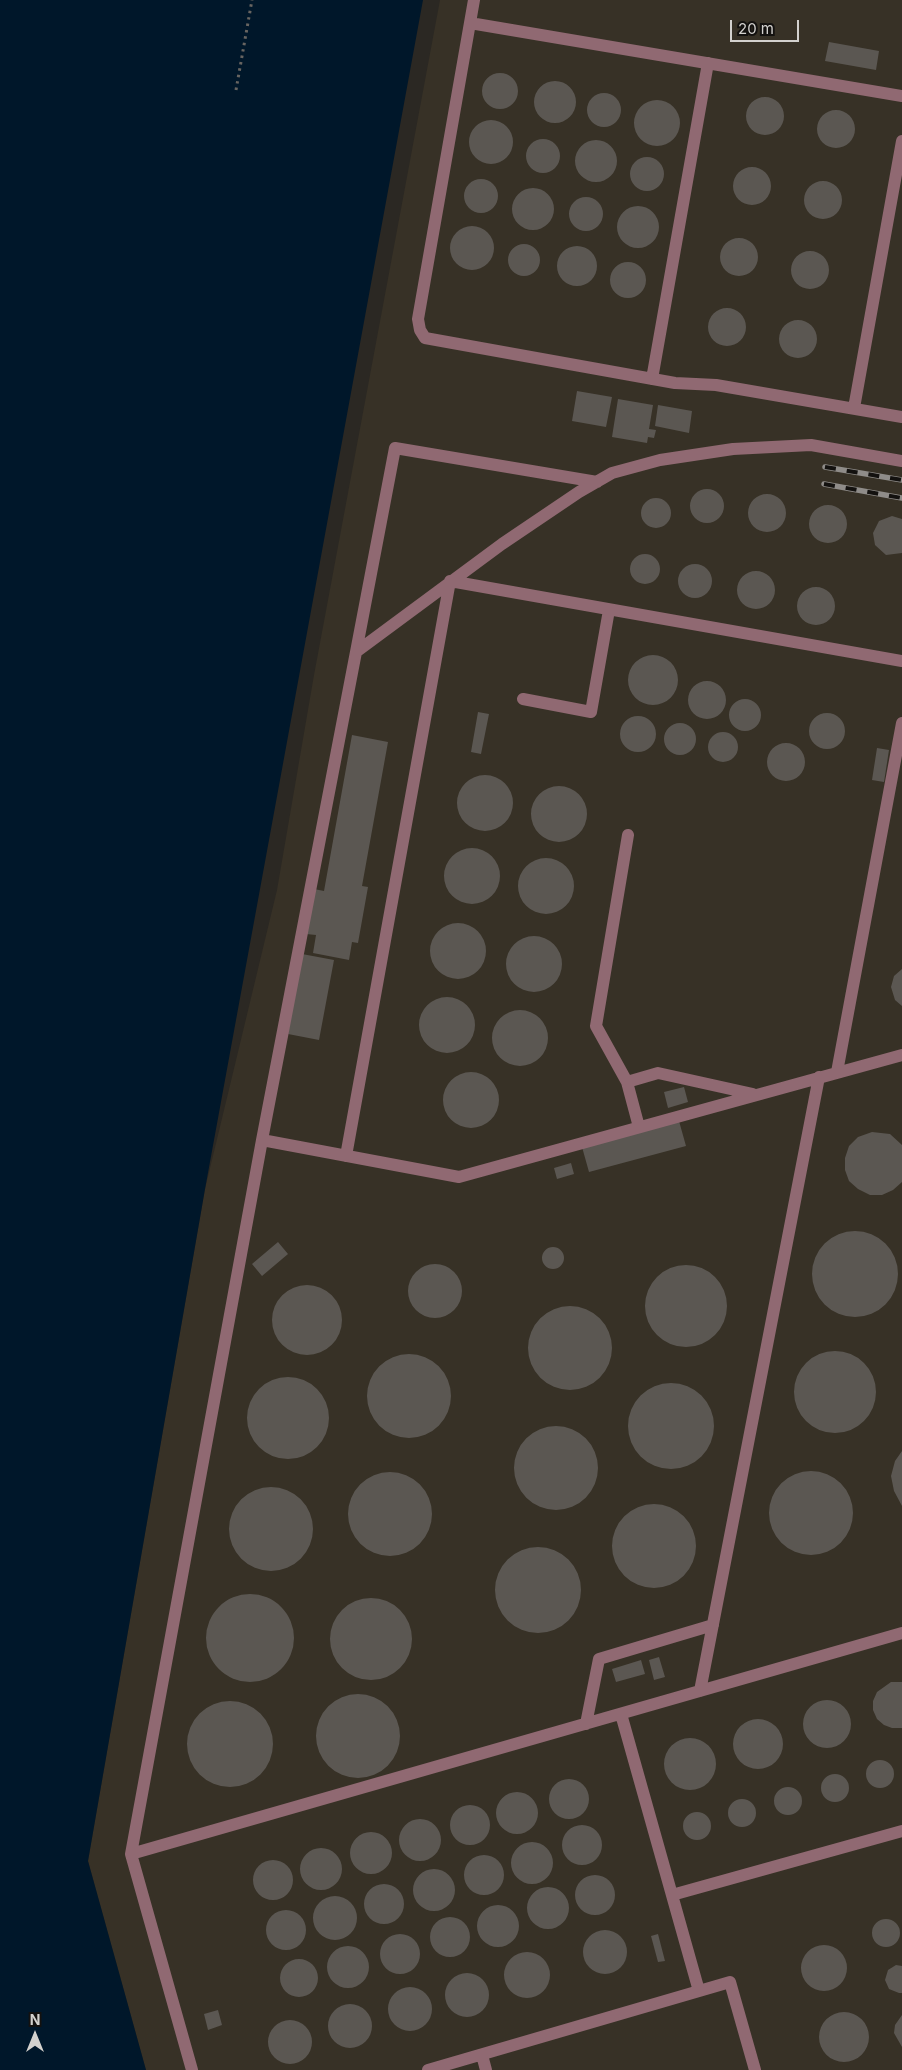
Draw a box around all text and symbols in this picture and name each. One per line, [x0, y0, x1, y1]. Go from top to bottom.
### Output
scale bar [732, 10, 801, 42]
text: 20 m [738, 19, 774, 38]
north arrow [10, 2010, 60, 2060]
text: N [30, 2011, 40, 2028]

